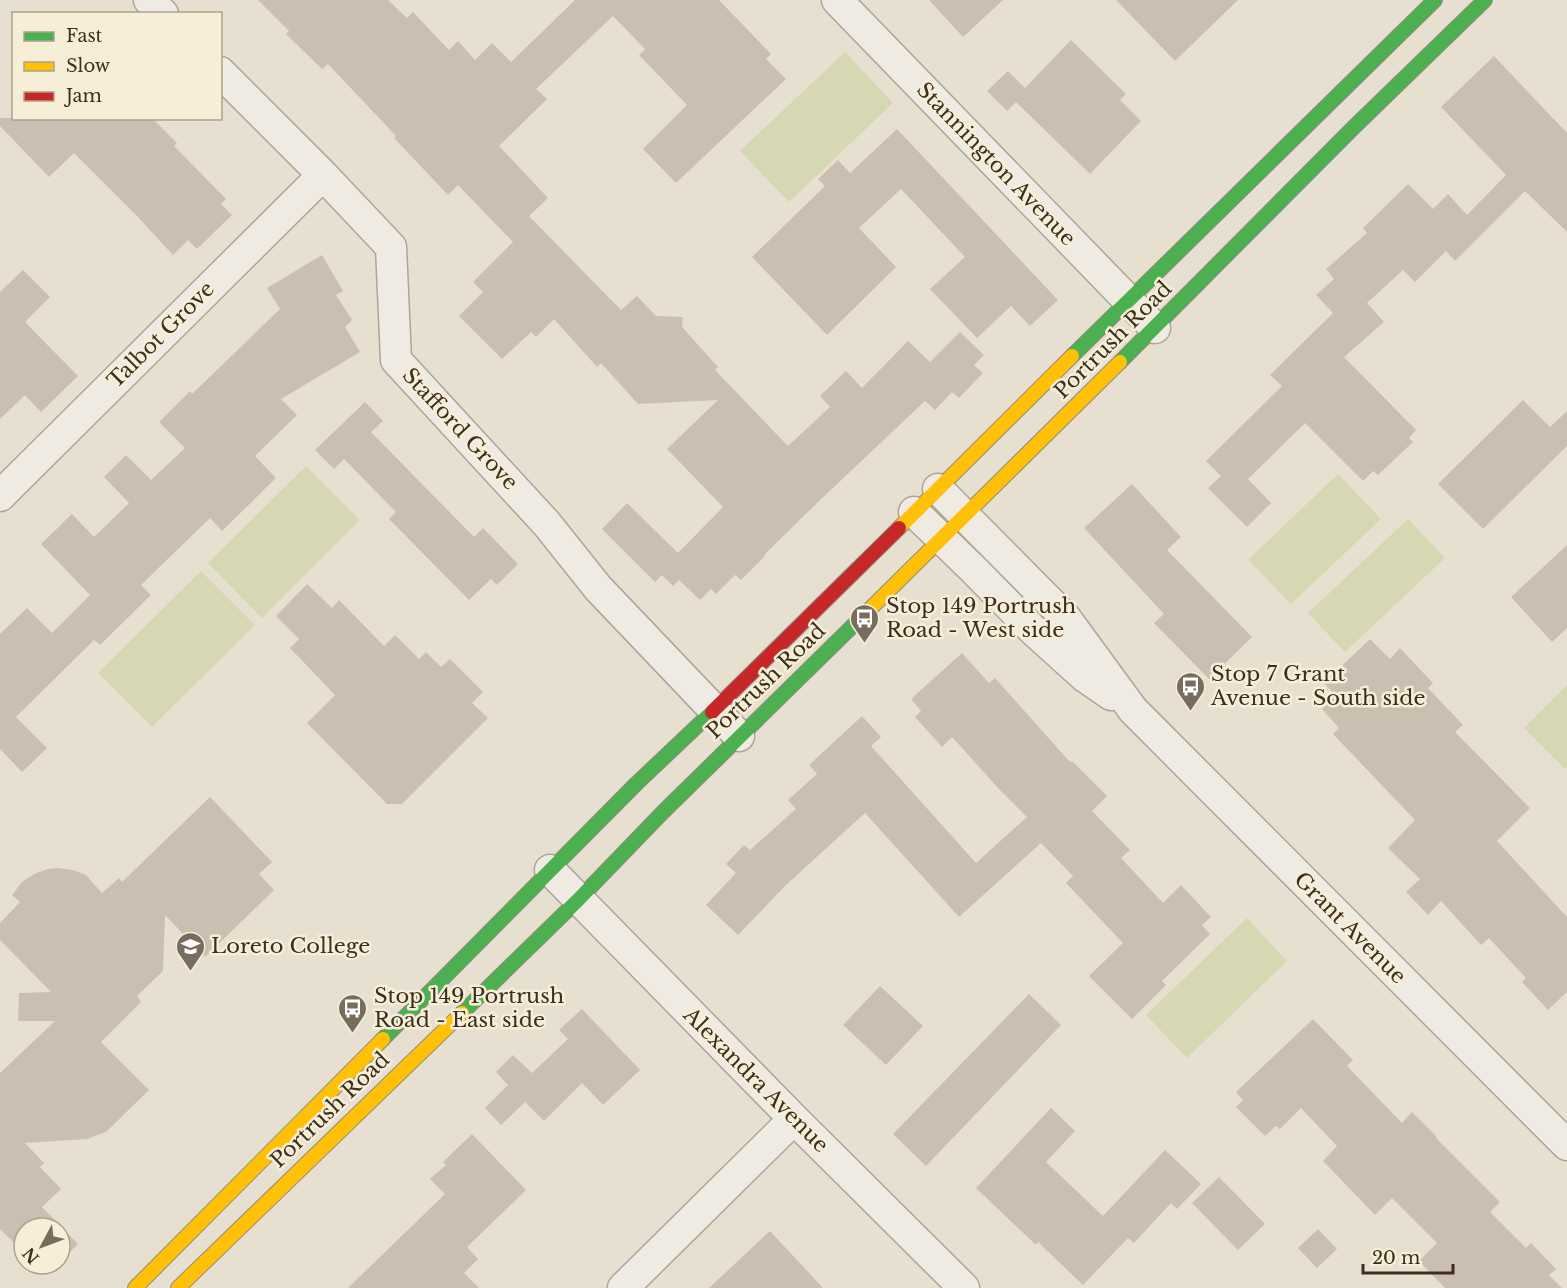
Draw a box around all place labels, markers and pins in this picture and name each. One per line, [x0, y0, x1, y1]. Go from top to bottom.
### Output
place label: Stop 149 Portrush Road - West side [886, 593, 1076, 643]
bus stop icon: Stop 149 Portrush Road - West side [849, 602, 881, 644]
place label: Stop 7 Grant Avenue - South side [1210, 661, 1425, 711]
bus stop icon: Stop 7 Grant Avenue - South side [1174, 670, 1206, 712]
school or university icon: Loreto College [174, 930, 206, 972]
place label: Loreto College [211, 933, 370, 959]
place label: Stop 149 Portrush Road - East side [374, 983, 564, 1033]
bus stop icon: Stop 149 Portrush Road - East side [337, 992, 369, 1034]

